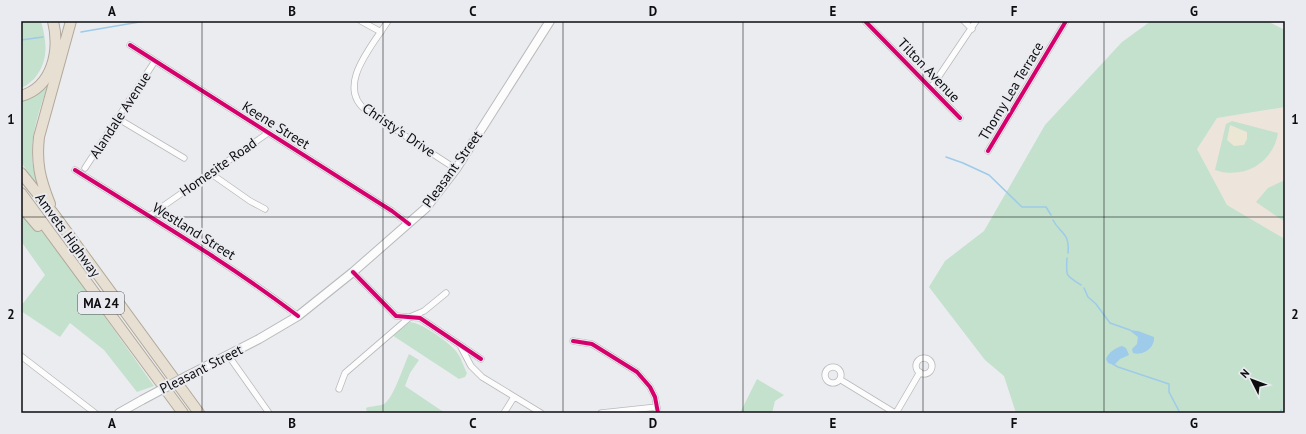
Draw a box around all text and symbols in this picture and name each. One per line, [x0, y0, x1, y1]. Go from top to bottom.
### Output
text: A [108, 3, 116, 20]
text: B [288, 3, 296, 20]
text: C [469, 3, 477, 20]
text: D [649, 3, 657, 20]
text: E [830, 3, 837, 20]
text: F [1011, 3, 1018, 20]
text: G [1190, 3, 1198, 20]
street label: Tilton Avenue [894, 34, 964, 106]
street label: Thorny Lea Terrace [975, 39, 1047, 143]
street label: Alandale Avenue [85, 68, 155, 162]
street label: Keene Street [239, 97, 313, 153]
street label: Christy's Drive [359, 99, 439, 161]
text: 1 [7, 111, 15, 128]
text: 1 [1291, 111, 1299, 128]
street label: Pleasant Street [418, 127, 486, 211]
street label: Homesite Road [176, 134, 260, 200]
street label: Amvets Highway [31, 189, 105, 281]
street label: Westland Street [149, 198, 239, 264]
road number: MA 24 [78, 292, 124, 314]
text: 2 [7, 306, 15, 323]
text: 2 [1291, 306, 1299, 323]
street label: Pleasant Street [156, 340, 246, 398]
north arrow [1232, 360, 1272, 400]
text: N [1237, 366, 1252, 381]
text: A [108, 415, 116, 432]
text: B [288, 415, 296, 432]
text: C [469, 415, 477, 432]
text: D [649, 415, 657, 432]
text: E [830, 415, 837, 432]
text: F [1011, 415, 1018, 432]
text: G [1190, 415, 1198, 432]

